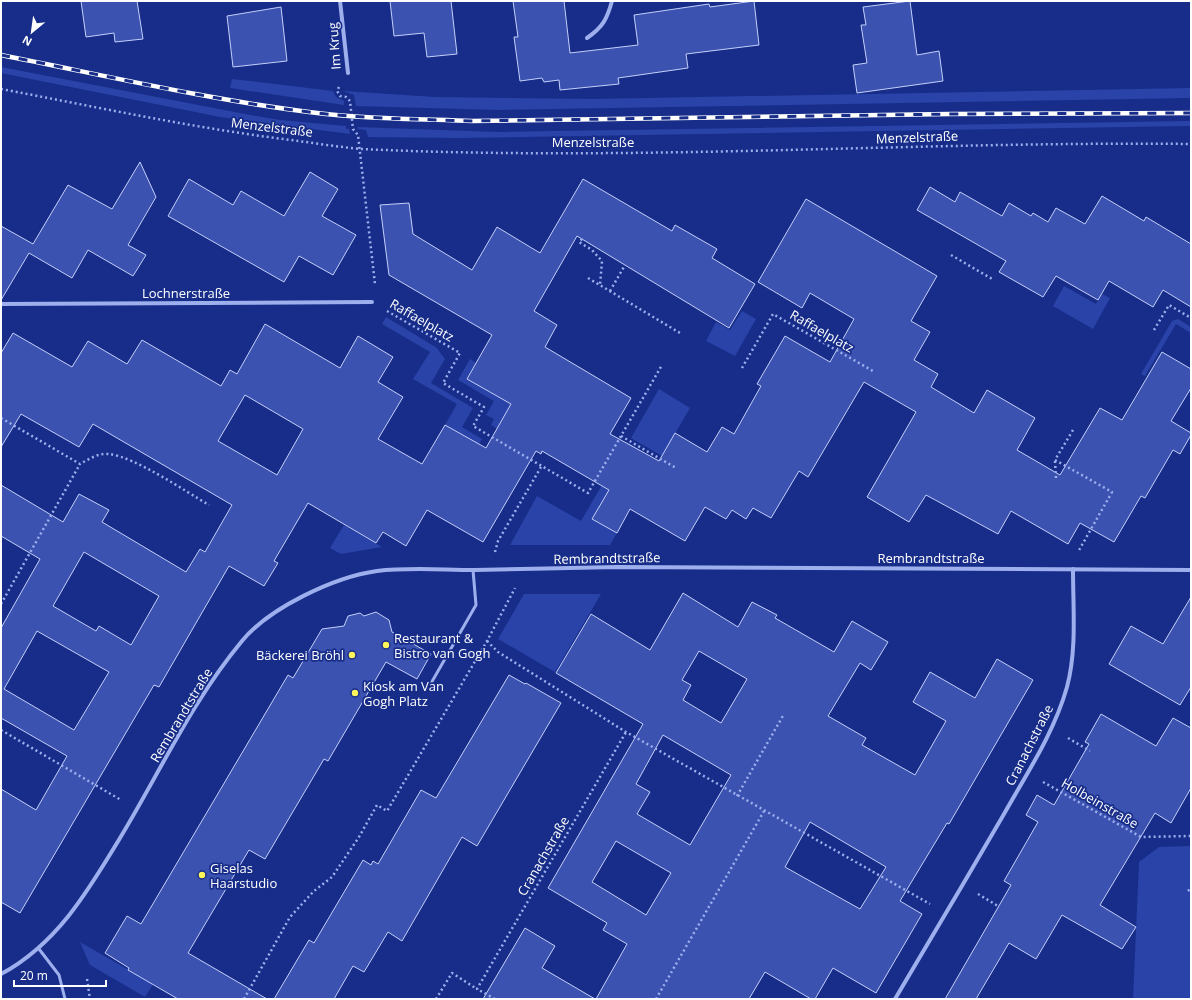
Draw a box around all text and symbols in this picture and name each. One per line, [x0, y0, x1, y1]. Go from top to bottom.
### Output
north arrow [12, 12, 52, 52]
street label: Im Krug [323, 22, 345, 70]
text: N [19, 32, 34, 50]
street label: Menzelstraße [230, 113, 314, 141]
street label: Menzelstraße [876, 127, 958, 147]
street label: Menzelstraße [552, 133, 634, 151]
street label: Lochnerstraße [142, 284, 230, 302]
street label: Raffaelplatz [387, 294, 457, 346]
street label: Raffaelplatz [787, 305, 857, 357]
street label: Rembrandtstraße [553, 548, 661, 568]
street label: Rembrandtstraße [877, 549, 985, 567]
place label: Restaurant & Bistro van Gogh [394, 629, 490, 662]
marker: Restaurant & Bistro van Gogh [381, 640, 391, 650]
place label: Bäckerei Bröhl [256, 646, 344, 664]
marker: Bäckerei Bröhl [347, 650, 357, 660]
street label: Rembrandtstraße [146, 664, 216, 766]
place label: Kiosk am Van Gogh Platz [363, 677, 444, 710]
marker: Kiosk am Van Gogh Platz [350, 688, 360, 698]
street label: Cranachstraße [1001, 701, 1057, 789]
street label: Holbeinstraße [1058, 774, 1142, 832]
street label: Cranachstraße [513, 813, 573, 899]
place label: Giselas Haarstudio [210, 859, 277, 892]
marker: Giselas Haarstudio [197, 870, 207, 880]
scale bar [14, 962, 106, 988]
text: 20 m [20, 967, 48, 984]

